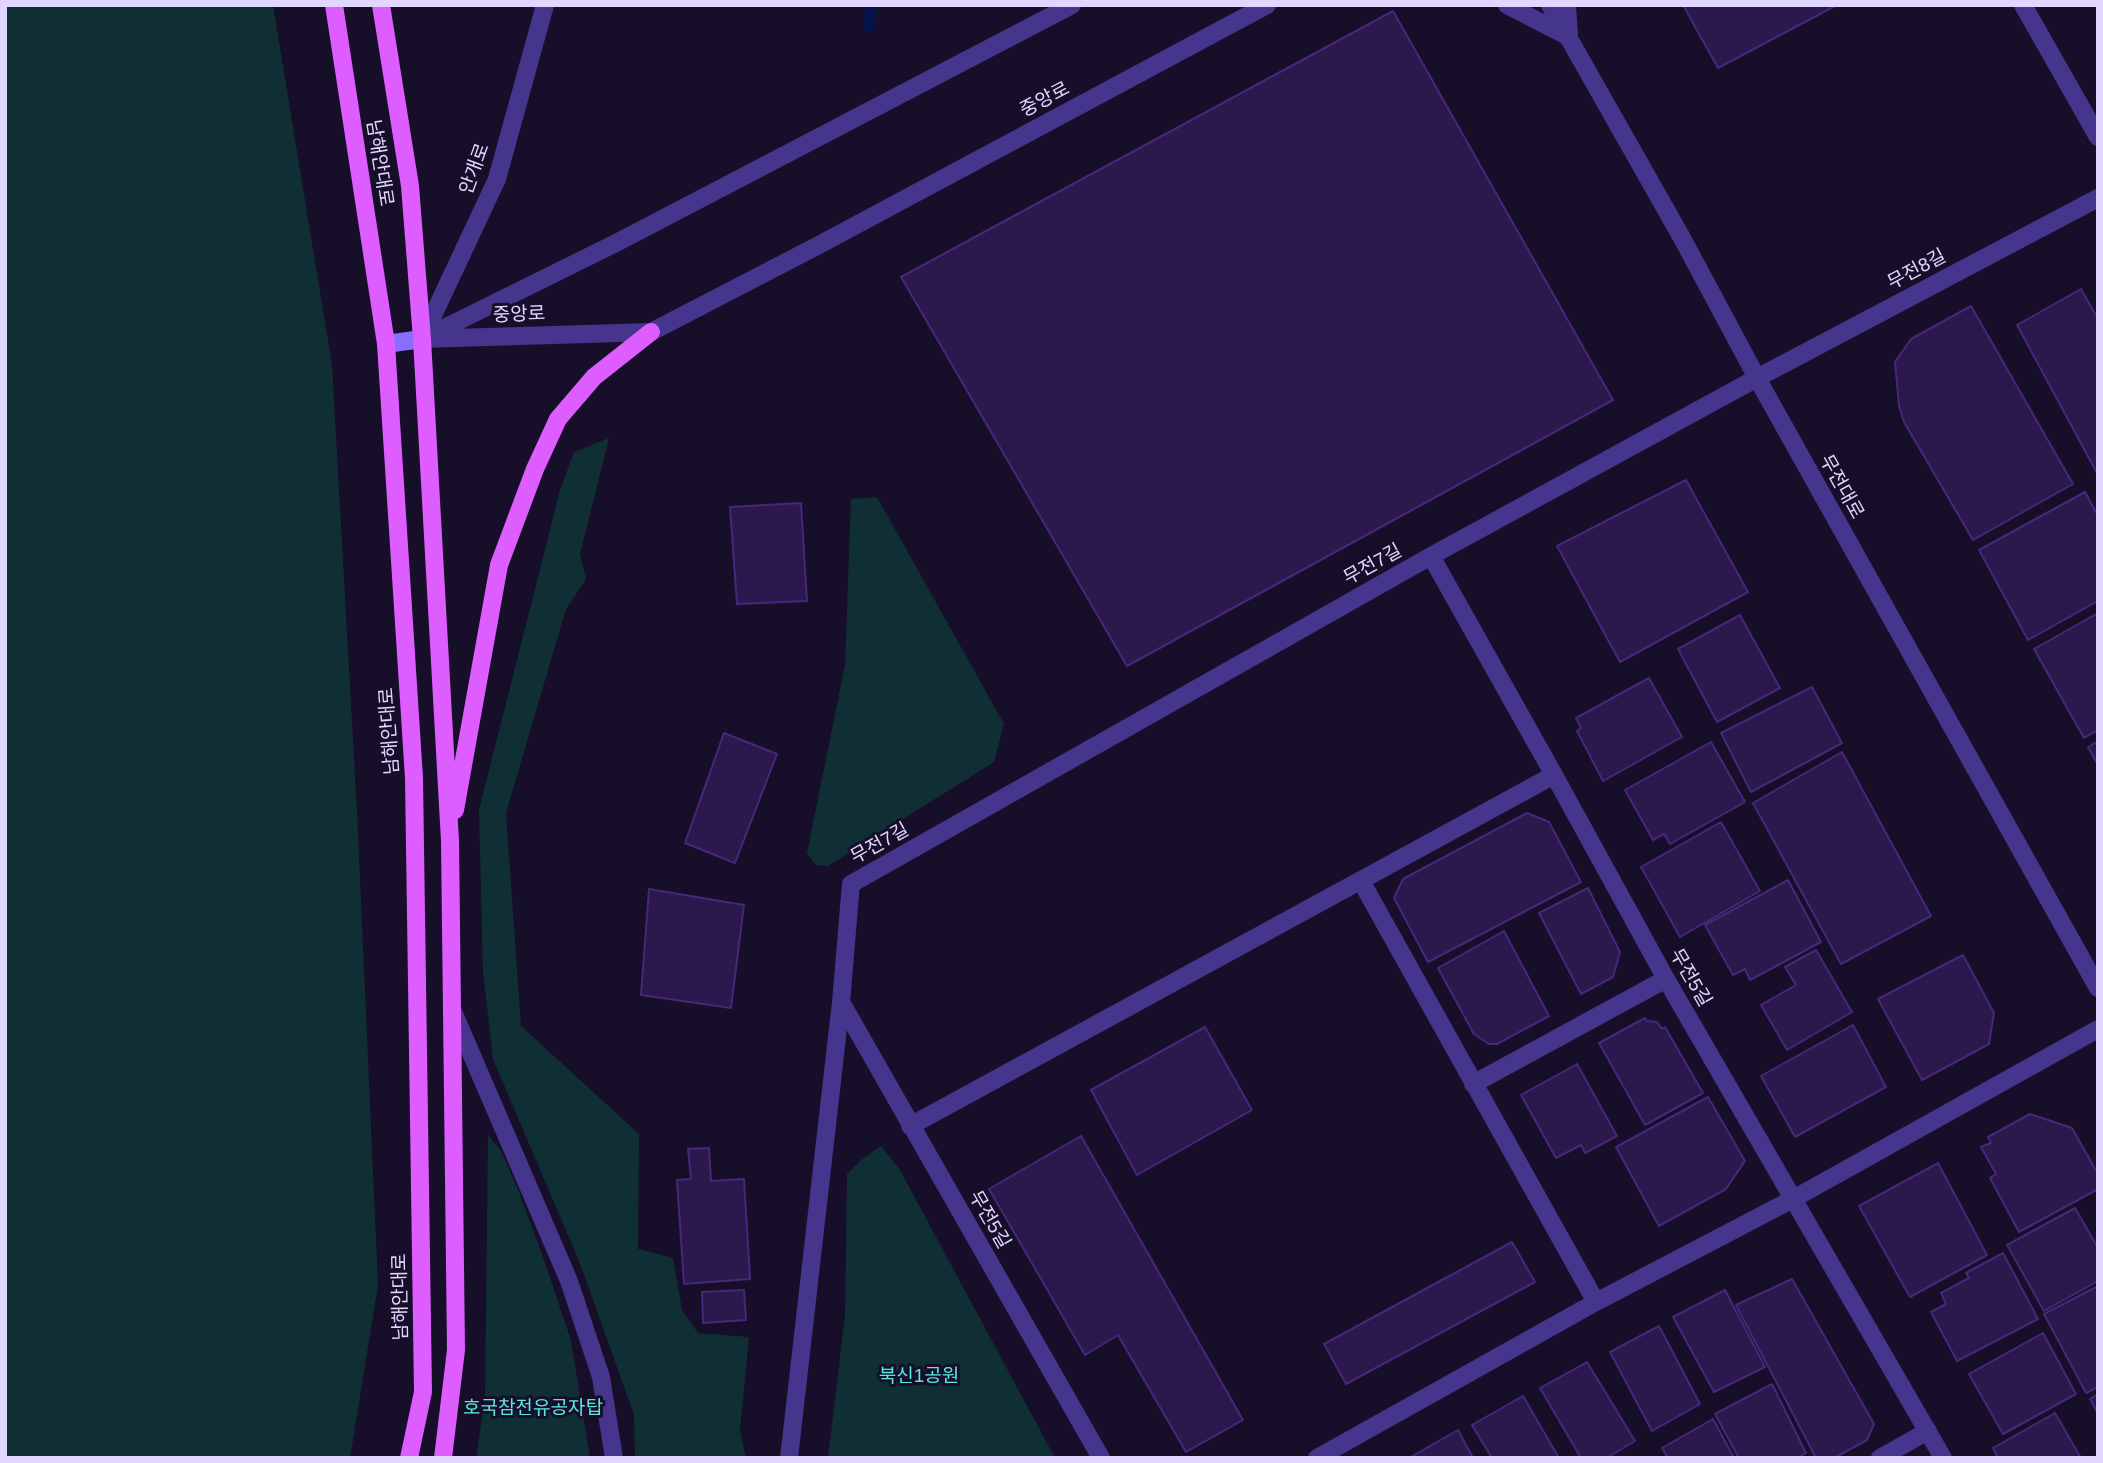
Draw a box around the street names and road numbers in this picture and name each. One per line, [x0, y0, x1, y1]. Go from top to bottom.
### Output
street label: 중앙로 [1016, 78, 1074, 122]
street label: 남해안대로 [361, 118, 397, 208]
street label: 안개로 [455, 140, 495, 198]
street label: 무전8길 [1884, 245, 1950, 295]
street label: 중앙로 [492, 303, 546, 327]
street label: 무전대로 [1814, 451, 1868, 523]
street label: 무전7길 [1340, 540, 1406, 590]
street label: 남해안대로 [376, 687, 404, 775]
street label: 무전7길 [847, 819, 913, 869]
street label: 무전5길 [1664, 945, 1716, 1011]
street label: 무전5길 [963, 1187, 1015, 1253]
street label: 남해안대로 [389, 1253, 413, 1341]

